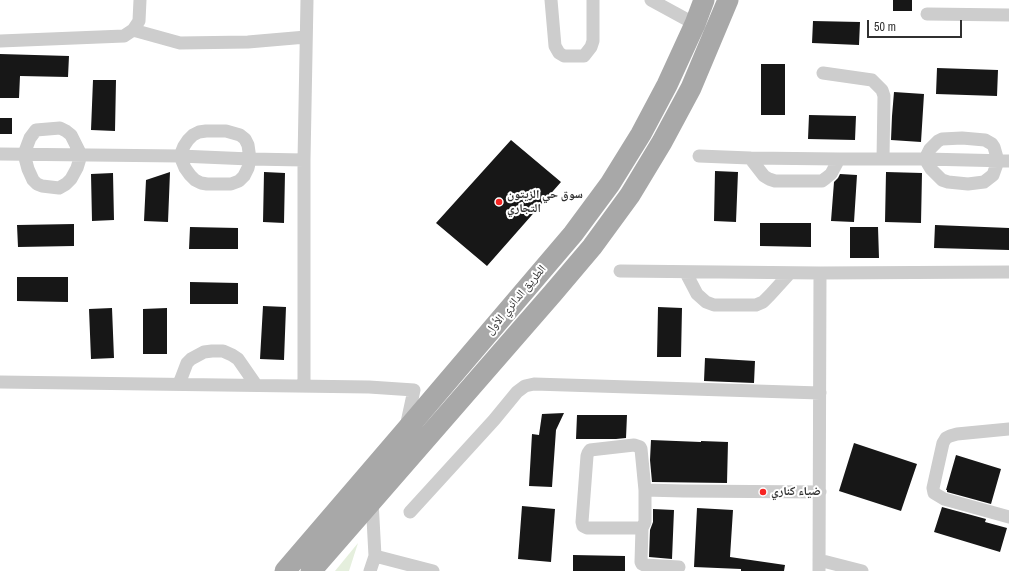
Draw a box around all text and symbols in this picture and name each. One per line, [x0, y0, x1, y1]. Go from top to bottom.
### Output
scale bar [869, 12, 964, 38]
text: 50 m [874, 19, 896, 35]
place label: سوق حي الزيتون التجاري [507, 188, 583, 216]
marker: سوق حي الزيتون التجاري [494, 197, 504, 207]
street label: الطريق الدائري الأول [483, 262, 549, 338]
place label: ضياء كناري [771, 485, 821, 499]
marker: ضياء كناري [758, 487, 768, 497]

